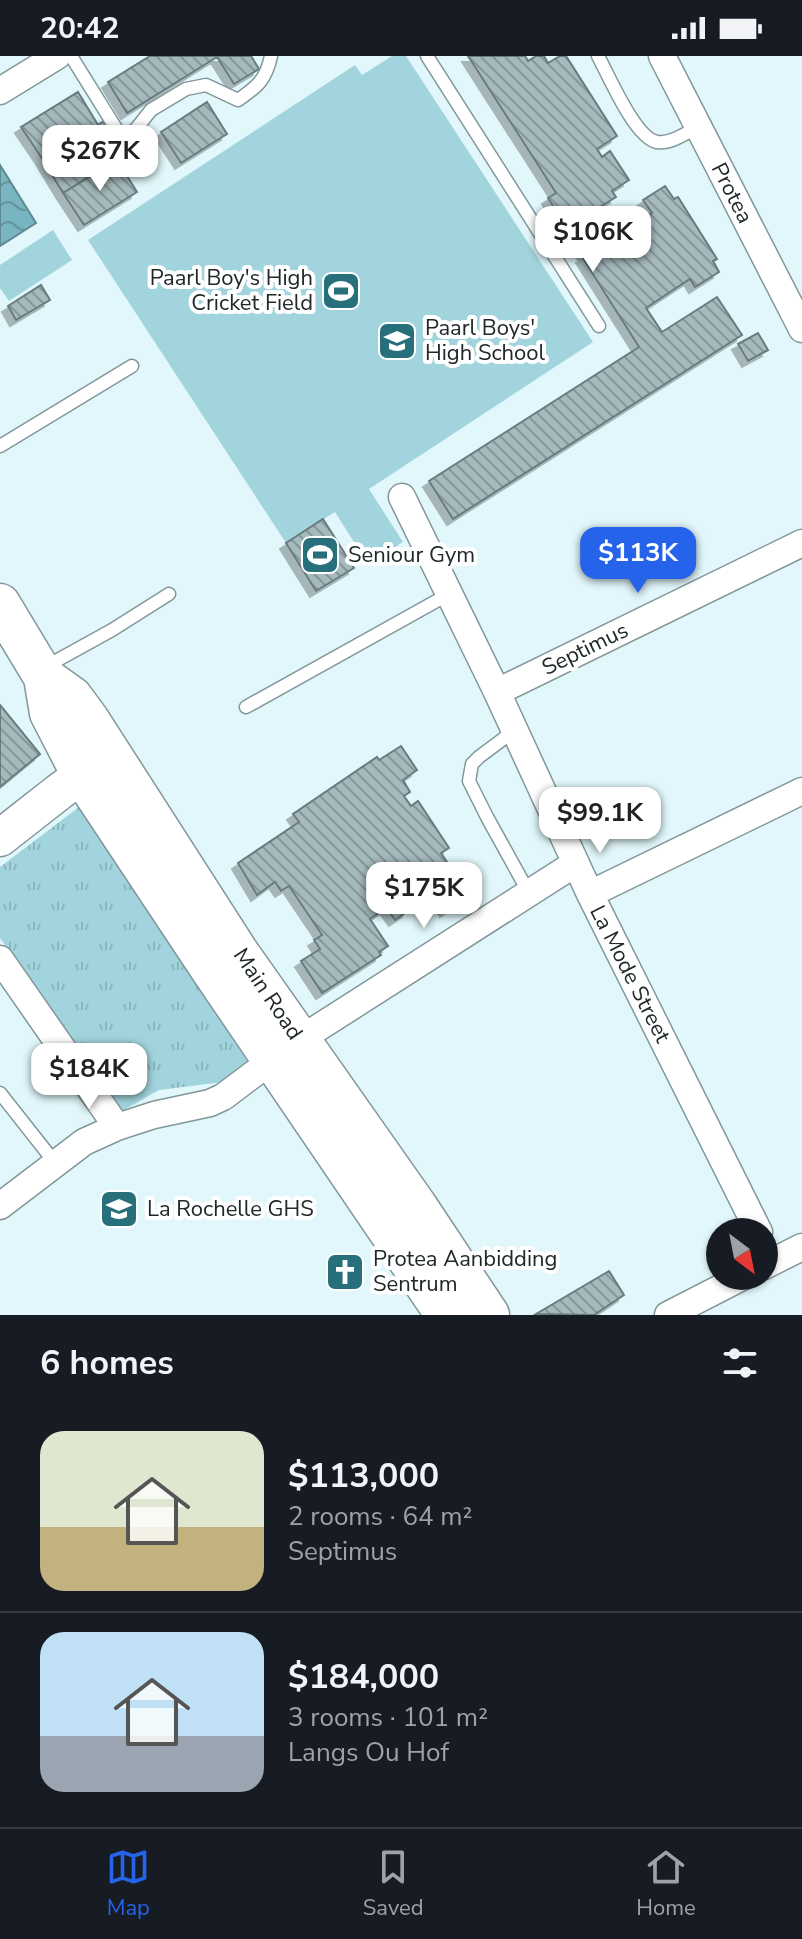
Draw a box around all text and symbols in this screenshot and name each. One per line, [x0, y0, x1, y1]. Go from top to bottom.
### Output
text: 20:42 [40, 8, 119, 49]
pin: $267K [44, 125, 156, 193]
text: $267K [60, 133, 140, 168]
street label: Protea [704, 157, 760, 229]
pin: $106K [537, 206, 649, 274]
text: $106K [553, 214, 633, 249]
place label: Paarl Boy's High Cricket Field [150, 263, 313, 318]
sports icon: Paarl Boy's High Cricket Field [320, 270, 362, 312]
place label: Paarl Boys' High School [425, 313, 546, 368]
school or university icon: Paarl Boys' High School [376, 320, 418, 362]
pin: $113K [582, 527, 694, 595]
sports icon: Seniour Gym [299, 534, 341, 576]
text: $113K [598, 535, 678, 570]
place label: Seniour Gym [348, 540, 475, 570]
street label: Septimus [537, 615, 633, 683]
pin: $99.1K [535, 787, 665, 855]
text: $99.1K [557, 795, 643, 830]
pin: $175K [368, 862, 480, 930]
text: $175K [384, 870, 464, 905]
street label: La Mode Street [582, 900, 678, 1048]
street label: Main Road [226, 942, 310, 1046]
pin: $184K [33, 1043, 145, 1111]
text: $184K [49, 1051, 129, 1086]
school or university icon: La Rochelle GHS [98, 1188, 140, 1230]
place label: La Rochelle GHS [147, 1194, 314, 1224]
north arrow [706, 1218, 778, 1290]
map controls [706, 1218, 778, 1290]
place label: Protea Aanbidding Sentrum [373, 1244, 557, 1299]
church icon: Protea Aanbidding Sentrum [324, 1251, 366, 1293]
text: 6 homes [40, 1340, 174, 1386]
icon: filters [718, 1341, 762, 1385]
text: $113,000 [288, 1453, 439, 1499]
icon: home [104, 1463, 200, 1559]
text: 2 rooms · 64 m² [288, 1499, 472, 1534]
text: Septimus [288, 1534, 397, 1569]
text: $184,000 [288, 1654, 439, 1700]
icon: home [104, 1664, 200, 1760]
text: 3 rooms · 101 m² [288, 1700, 488, 1735]
text: Langs Ou Hof [288, 1735, 449, 1770]
tab: Map [106, 1845, 150, 1923]
tab: Saved [363, 1845, 424, 1923]
tab: Home [636, 1845, 696, 1923]

